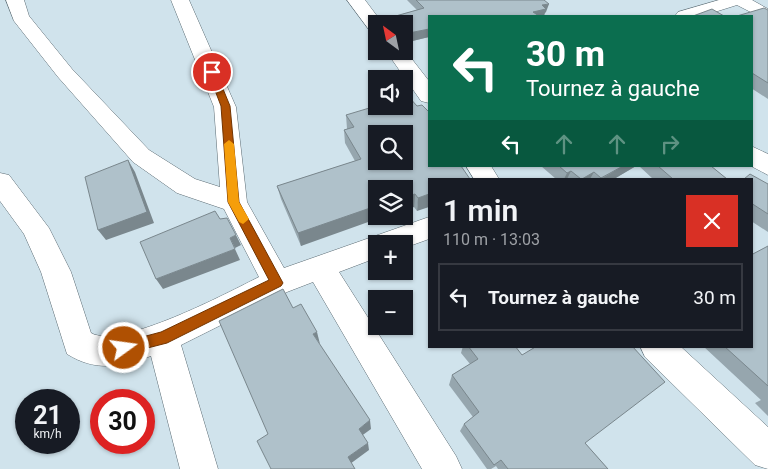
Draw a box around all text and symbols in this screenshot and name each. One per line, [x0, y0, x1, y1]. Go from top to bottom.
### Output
north arrow [368, 15, 412, 60]
map controls [368, 15, 413, 335]
text: 30 m [526, 34, 605, 75]
icon: left [443, 35, 508, 100]
pin [191, 51, 233, 93]
icon: arrive [198, 58, 226, 86]
button: sound [368, 70, 413, 115]
text: Tournez à gauche [526, 76, 700, 101]
button: search [368, 125, 413, 170]
icon: left [497, 130, 525, 158]
icon: ahead [550, 130, 578, 158]
icon: ahead [603, 130, 631, 158]
icon: right [656, 130, 684, 158]
button: layers [368, 180, 413, 225]
text: 1 min [443, 193, 518, 228]
button: close [686, 195, 738, 247]
text: 110 m · 13:03 [443, 230, 540, 249]
button: + [368, 235, 413, 280]
icon: left [445, 283, 473, 311]
text: Tournez à gauche [488, 286, 639, 309]
text: 30 m [693, 286, 736, 309]
button: − [368, 290, 413, 335]
position arrow [97, 321, 149, 373]
speed limit sign: 30 [90, 389, 155, 454]
text: 21 [33, 401, 62, 430]
text: km/h [33, 427, 62, 441]

